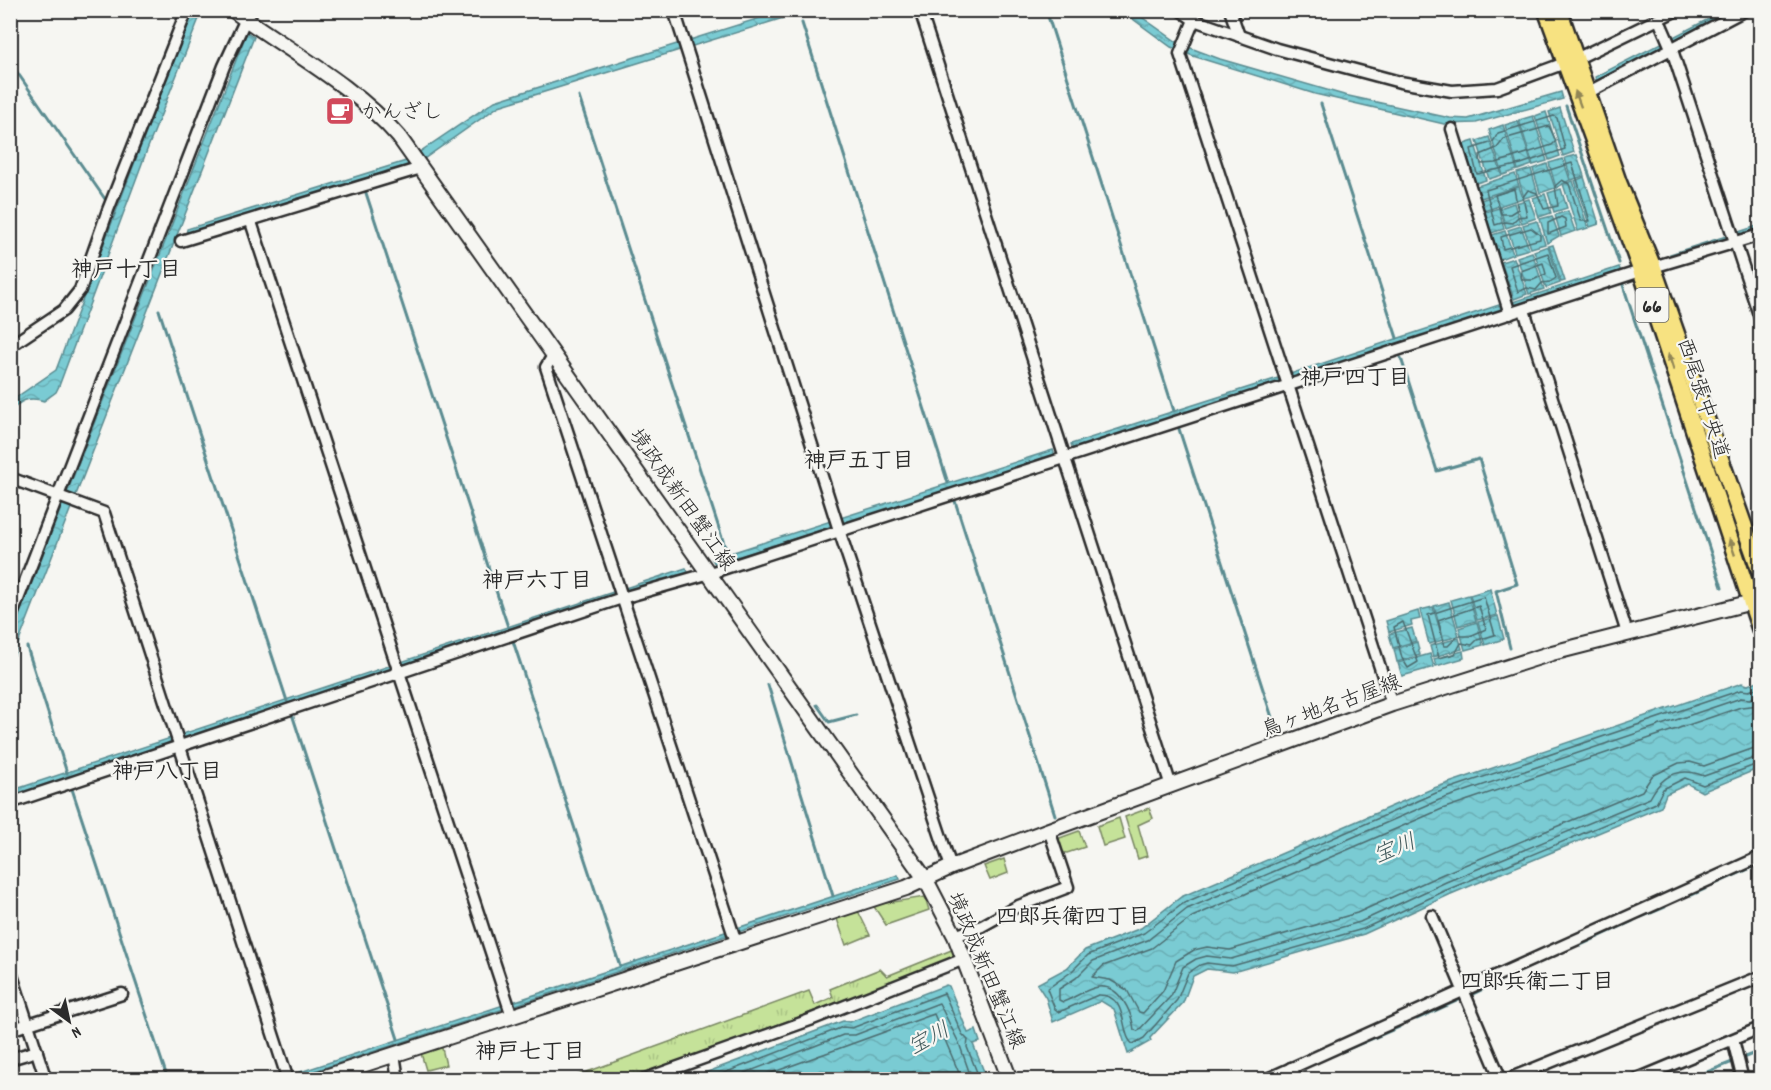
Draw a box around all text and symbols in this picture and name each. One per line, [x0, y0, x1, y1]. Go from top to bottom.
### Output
one-way arrow [1572, 90, 1582, 108]
cafe icon: かんざし [324, 95, 356, 127]
place label: かんざし [361, 99, 443, 129]
district label: 神戸十丁目 [71, 256, 181, 287]
road number: 66 [1636, 288, 1668, 322]
street label: 西尾張中央道 [1667, 334, 1735, 463]
one-way arrow [1665, 353, 1675, 371]
district label: 神戸四丁目 [1300, 364, 1410, 395]
street label: 境政成新田蟹江線 [620, 423, 741, 578]
district label: 神戸五丁目 [804, 447, 914, 478]
one-way arrow [1726, 538, 1736, 556]
district label: 神戸六丁目 [482, 567, 592, 598]
street label: 鳥ヶ地名古屋線 [1258, 669, 1406, 747]
district label: 神戸八丁目 [112, 758, 222, 789]
water label: 宝川 [1369, 828, 1422, 873]
street label: 境政成新田蟹江線 [938, 888, 1031, 1054]
district label: 四郎兵衛四丁目 [996, 903, 1150, 934]
district label: 四郎兵衛二丁目 [1460, 968, 1614, 999]
north arrow [39, 991, 99, 1051]
water label: 宝川 [903, 1016, 956, 1064]
text: N [66, 1020, 85, 1043]
district label: 神戸七丁目 [475, 1038, 585, 1069]

